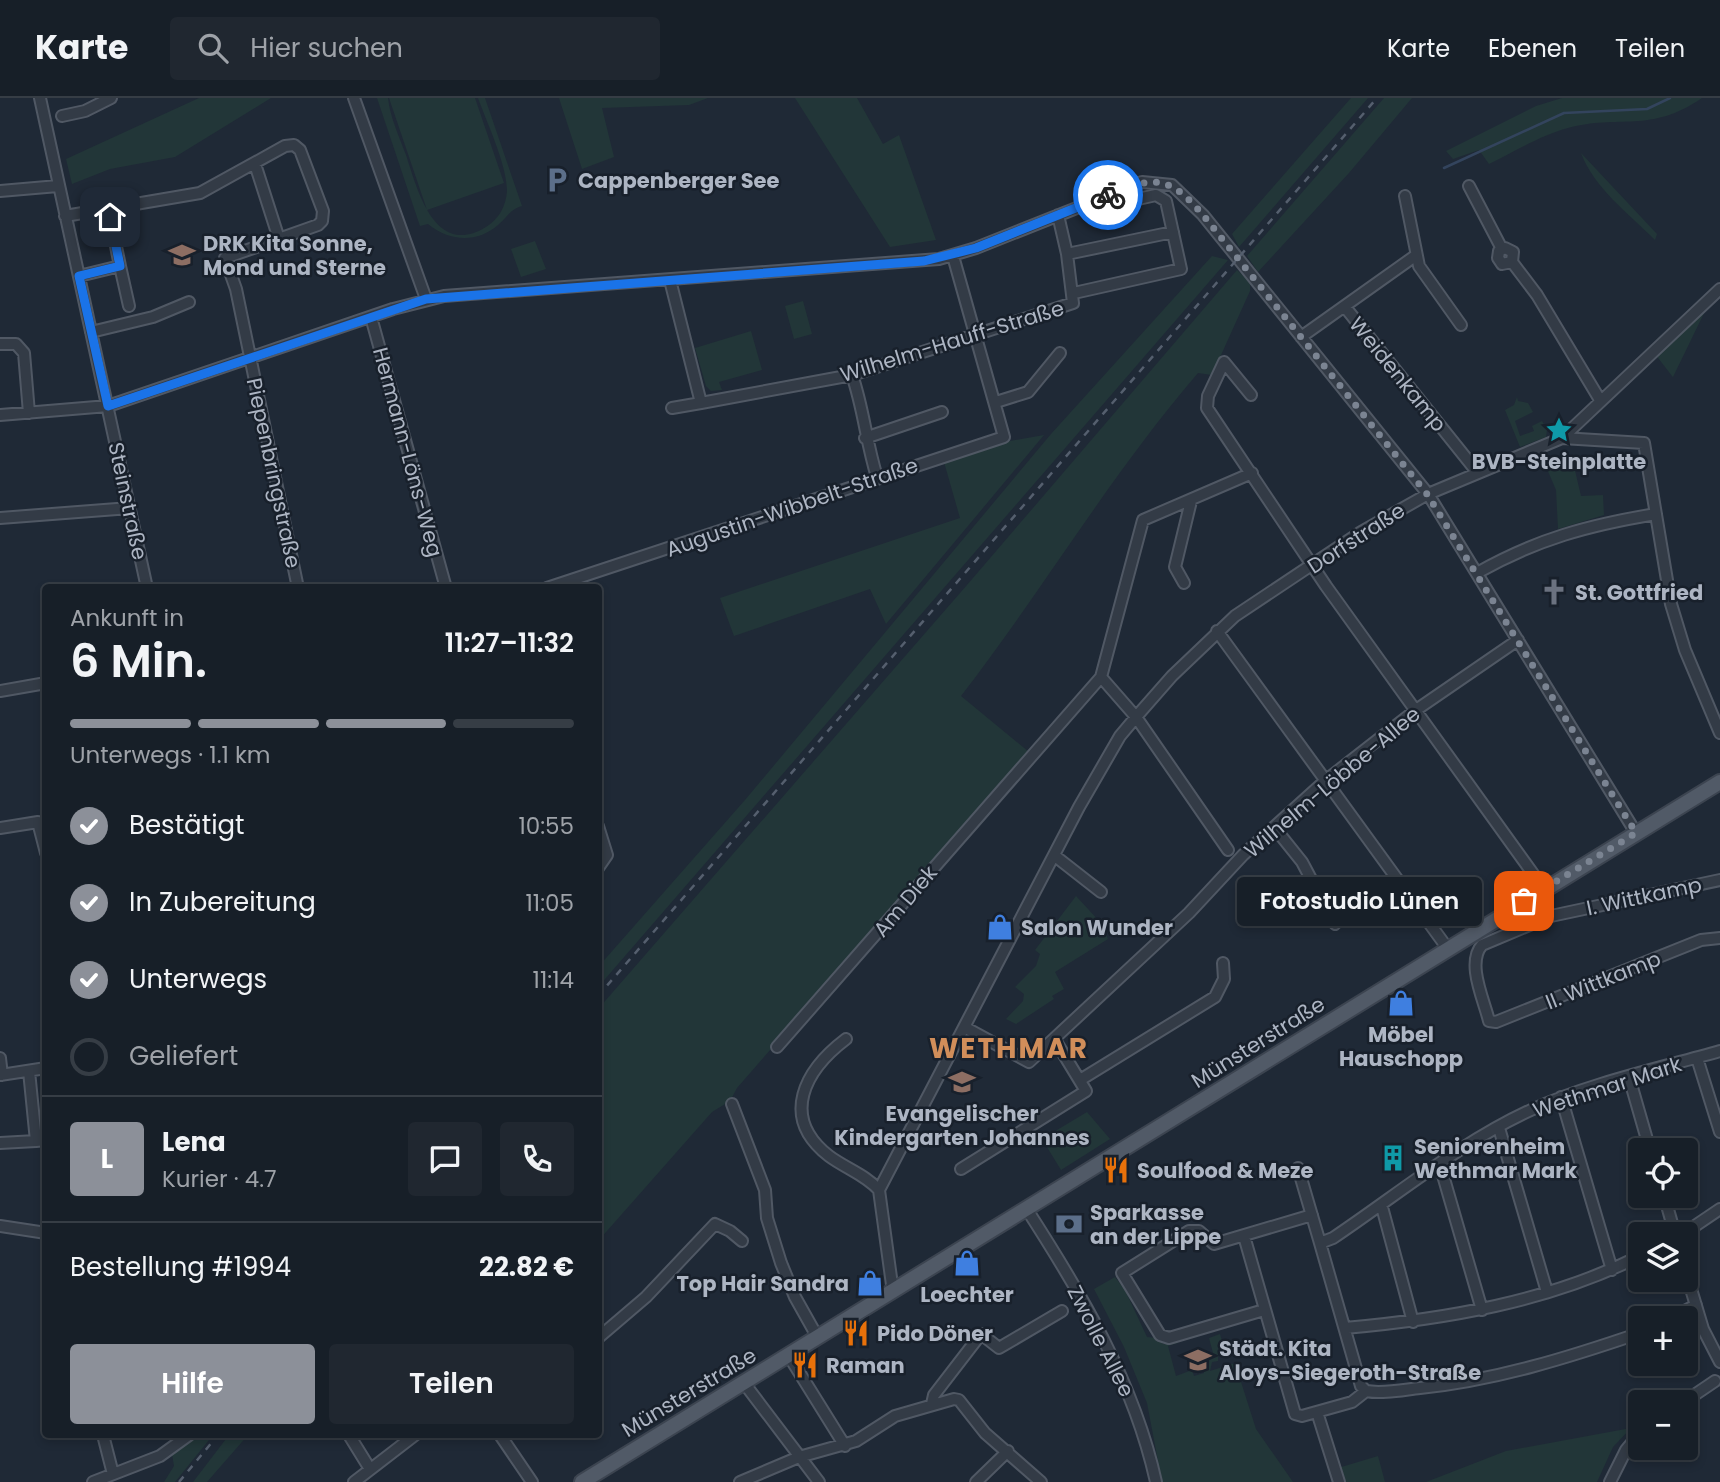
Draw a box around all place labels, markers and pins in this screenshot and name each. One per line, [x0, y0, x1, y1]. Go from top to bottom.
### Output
parking icon: Cappenberger See [542, 165, 572, 195]
place label: Cappenberger See [578, 166, 780, 195]
pin [80, 187, 140, 247]
place label: DRK Kita Sonne, Mond und Sterne [203, 229, 386, 282]
school or university icon: DRK Kita Sonne, Mond und Sterne [167, 240, 197, 270]
place icon: BVB-Steinplatte [1544, 415, 1574, 445]
place label: BVB-Steinplatte [1472, 447, 1646, 476]
church icon: St. Gottfried [1539, 577, 1569, 607]
place label: St. Gottfried [1575, 578, 1703, 607]
pin [1494, 871, 1554, 931]
callout: Fotostudio Lünen [1237, 876, 1482, 926]
shop icon: Salon Wunder [985, 912, 1015, 942]
place label: Salon Wunder [1021, 913, 1173, 942]
shop icon: Möbel Hauschopp [1386, 988, 1416, 1018]
place label: Möbel Hauschopp [1339, 1020, 1463, 1073]
school or university icon: Evangelischer Kindergarten Johannes [947, 1067, 977, 1097]
place label: Evangelischer Kindergarten Johannes [834, 1099, 1090, 1152]
place label: Seniorenheim Wethmar Mark [1414, 1132, 1577, 1185]
building icon: Seniorenheim Wethmar Mark [1378, 1143, 1408, 1173]
restaurant icon: Soulfood & Meze [1101, 1155, 1131, 1185]
place label: Soulfood & Meze [1137, 1156, 1314, 1185]
place label: Sparkasse an der Lippe [1090, 1198, 1221, 1251]
bank icon: Sparkasse an der Lippe [1054, 1209, 1084, 1239]
shop icon: Loechter [952, 1248, 982, 1278]
shop icon: Top Hair Sandra [855, 1268, 885, 1298]
place label: Top Hair Sandra [676, 1269, 849, 1298]
place label: Loechter [920, 1280, 1014, 1309]
restaurant icon: Pido Döner [841, 1318, 871, 1348]
place label: Pido Döner [877, 1319, 993, 1348]
place label: Städt. Kita Aloys-Siegeroth-Straße [1219, 1334, 1481, 1387]
school or university icon: Städt. Kita Aloys-Siegeroth-Straße [1183, 1345, 1213, 1375]
restaurant icon: Raman [790, 1350, 820, 1380]
place label: Raman [826, 1351, 905, 1380]

